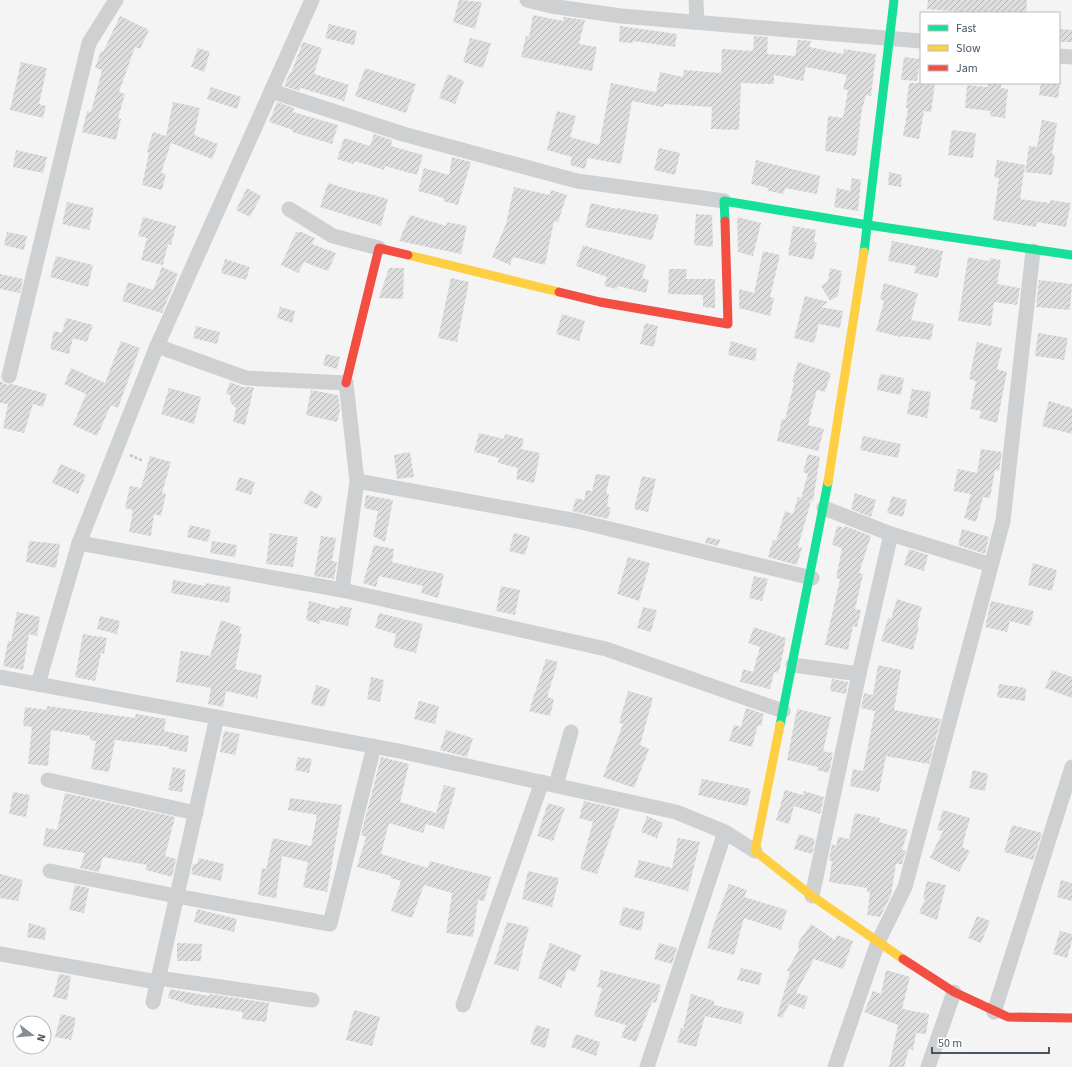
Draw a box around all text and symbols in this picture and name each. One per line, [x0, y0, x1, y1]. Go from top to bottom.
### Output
legend [920, 12, 1060, 84]
text: Fast [956, 20, 976, 37]
text: Slow [956, 40, 981, 57]
text: Jam [956, 60, 978, 77]
north arrow [12, 1015, 52, 1055]
scale bar [932, 1029, 1049, 1055]
text: N [33, 1032, 49, 1043]
text: 50 m [938, 1035, 962, 1052]

